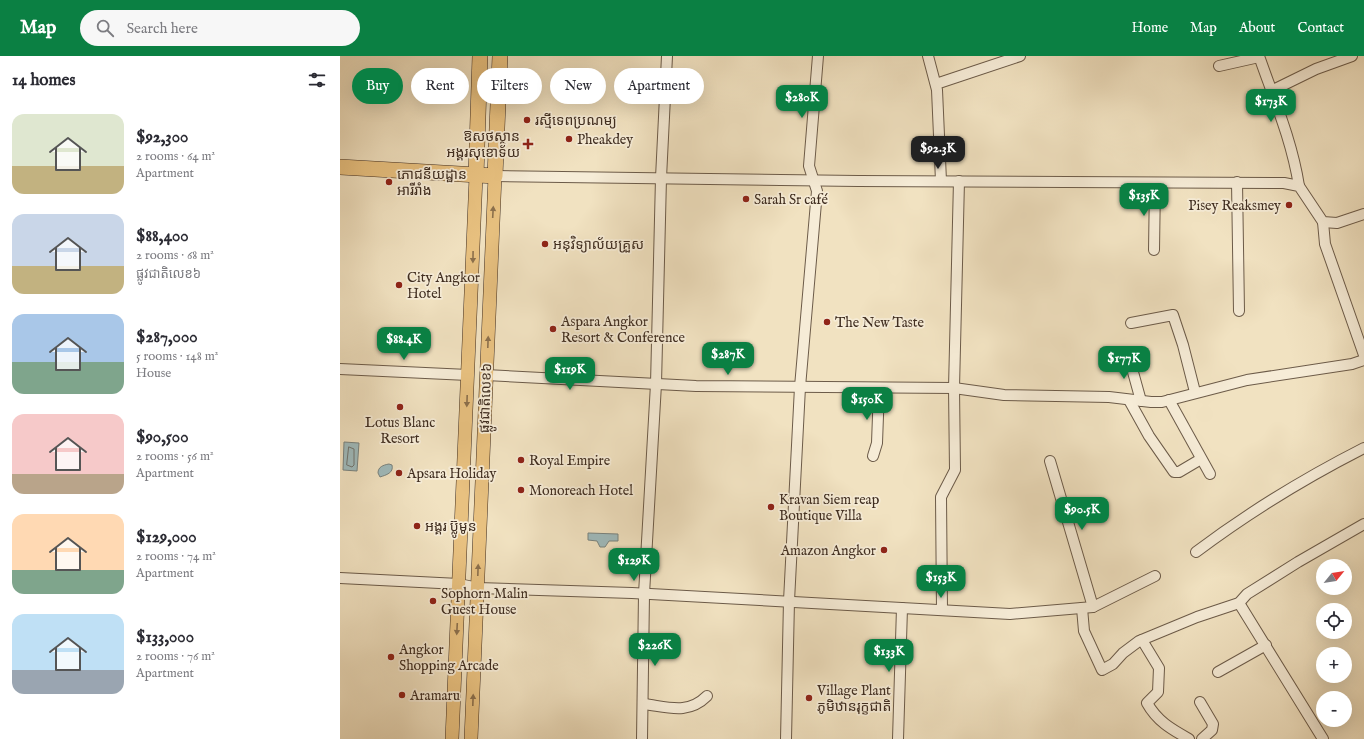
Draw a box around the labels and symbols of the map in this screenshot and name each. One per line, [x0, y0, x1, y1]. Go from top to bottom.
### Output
pin: $280K [774, 85, 830, 119]
pin: $173K [1243, 89, 1299, 123]
place label: រស្មីទេពប្រណម្យ [535, 112, 617, 130]
marker: រស្មីទេពប្រណម្យ [522, 115, 532, 125]
place label: ឱសថស្ថាន អង្គរសុខោទ័យ [447, 128, 520, 162]
place label: Pheakdey [577, 131, 633, 149]
marker: Pheakdey [564, 134, 574, 144]
pin: $92.3K [905, 136, 971, 170]
marker: ឱសថស្ថាន អង្គរសុខោទ័យ [523, 139, 533, 149]
place label: ភោជនីយដ្ឋាន អារីរាំង [397, 166, 467, 200]
marker: ភោជនីយដ្ឋាន អារីរាំង [384, 177, 394, 187]
pin: $135K [1116, 183, 1172, 217]
place label: Sarah Sr café [754, 191, 828, 209]
marker: Sarah Sr café [741, 194, 751, 204]
place label: Pisey Reaksmey [1188, 197, 1281, 215]
marker: Pisey Reaksmey [1284, 200, 1294, 210]
one-way arrow [490, 206, 497, 218]
place label: អនុវិទ្យាល័យគ្រួស [553, 235, 644, 254]
marker: អនុវិទ្យាល័យគ្រួស [540, 239, 550, 249]
one-way arrow [470, 251, 476, 264]
place label: City Angkor Hotel [407, 269, 480, 303]
marker: City Angkor Hotel [394, 280, 404, 290]
place label: Aspara Angkor Resort & Conference [560, 313, 685, 347]
place label: The New Taste [835, 314, 924, 332]
marker: The New Taste [822, 317, 832, 327]
marker: Aspara Angkor Resort & Conference [548, 324, 558, 334]
pin: $88.4K [371, 327, 437, 361]
one-way arrow [484, 336, 491, 348]
pin: $287K [700, 342, 756, 376]
pin: $177K [1096, 346, 1152, 380]
pin: $119K [542, 357, 598, 391]
street label: ផ្លូវជាតិលេខ៦ [476, 363, 498, 433]
pin: $150K [839, 387, 895, 421]
one-way arrow [464, 395, 471, 407]
marker: Lotus Blanc Resort [395, 402, 405, 412]
place label: Lotus Blanc Resort [365, 414, 435, 448]
place label: Royal Empire [529, 452, 611, 470]
marker: Royal Empire [516, 455, 526, 465]
place label: Apsara Holiday [406, 465, 496, 483]
marker: Apsara Holiday [394, 468, 404, 478]
place label: Monoreach Hotel [529, 482, 633, 500]
marker: Monoreach Hotel [516, 485, 526, 495]
place label: Kravan Siem reap Boutique Villa [779, 491, 880, 525]
pin: $90.5K [1049, 497, 1115, 531]
marker: Kravan Siem reap Boutique Villa [766, 502, 776, 512]
place label: អង្គរ ប្ល៊ូមូន [425, 518, 477, 538]
marker: អង្គរ ប្ល៊ូមូន [412, 521, 422, 531]
place label: Amazon Angkor [780, 542, 876, 560]
marker: Amazon Angkor [879, 545, 889, 555]
pin: $129K [606, 548, 662, 582]
north arrow [1316, 559, 1352, 595]
one-way arrow [474, 564, 481, 576]
pin: $153K [913, 565, 969, 599]
place label: Sophorn Malin Guest House [441, 585, 529, 619]
marker: Sophorn Malin Guest House [428, 596, 438, 606]
one-way arrow [453, 623, 460, 635]
pin: $226K [627, 633, 683, 667]
pin: $133K [861, 639, 917, 673]
place label: Angkor Shopping Arcade [398, 641, 499, 675]
marker: Angkor Shopping Arcade [386, 652, 396, 662]
place label: Village Plant ភូមិឋានរុក្ខជាតិ [816, 682, 891, 716]
place label: Aramaru [409, 687, 460, 705]
marker: Aramaru [397, 690, 407, 700]
one-way arrow [470, 693, 476, 706]
marker: Village Plant ភូមិឋានរុក្ខជាតិ [804, 693, 814, 703]

